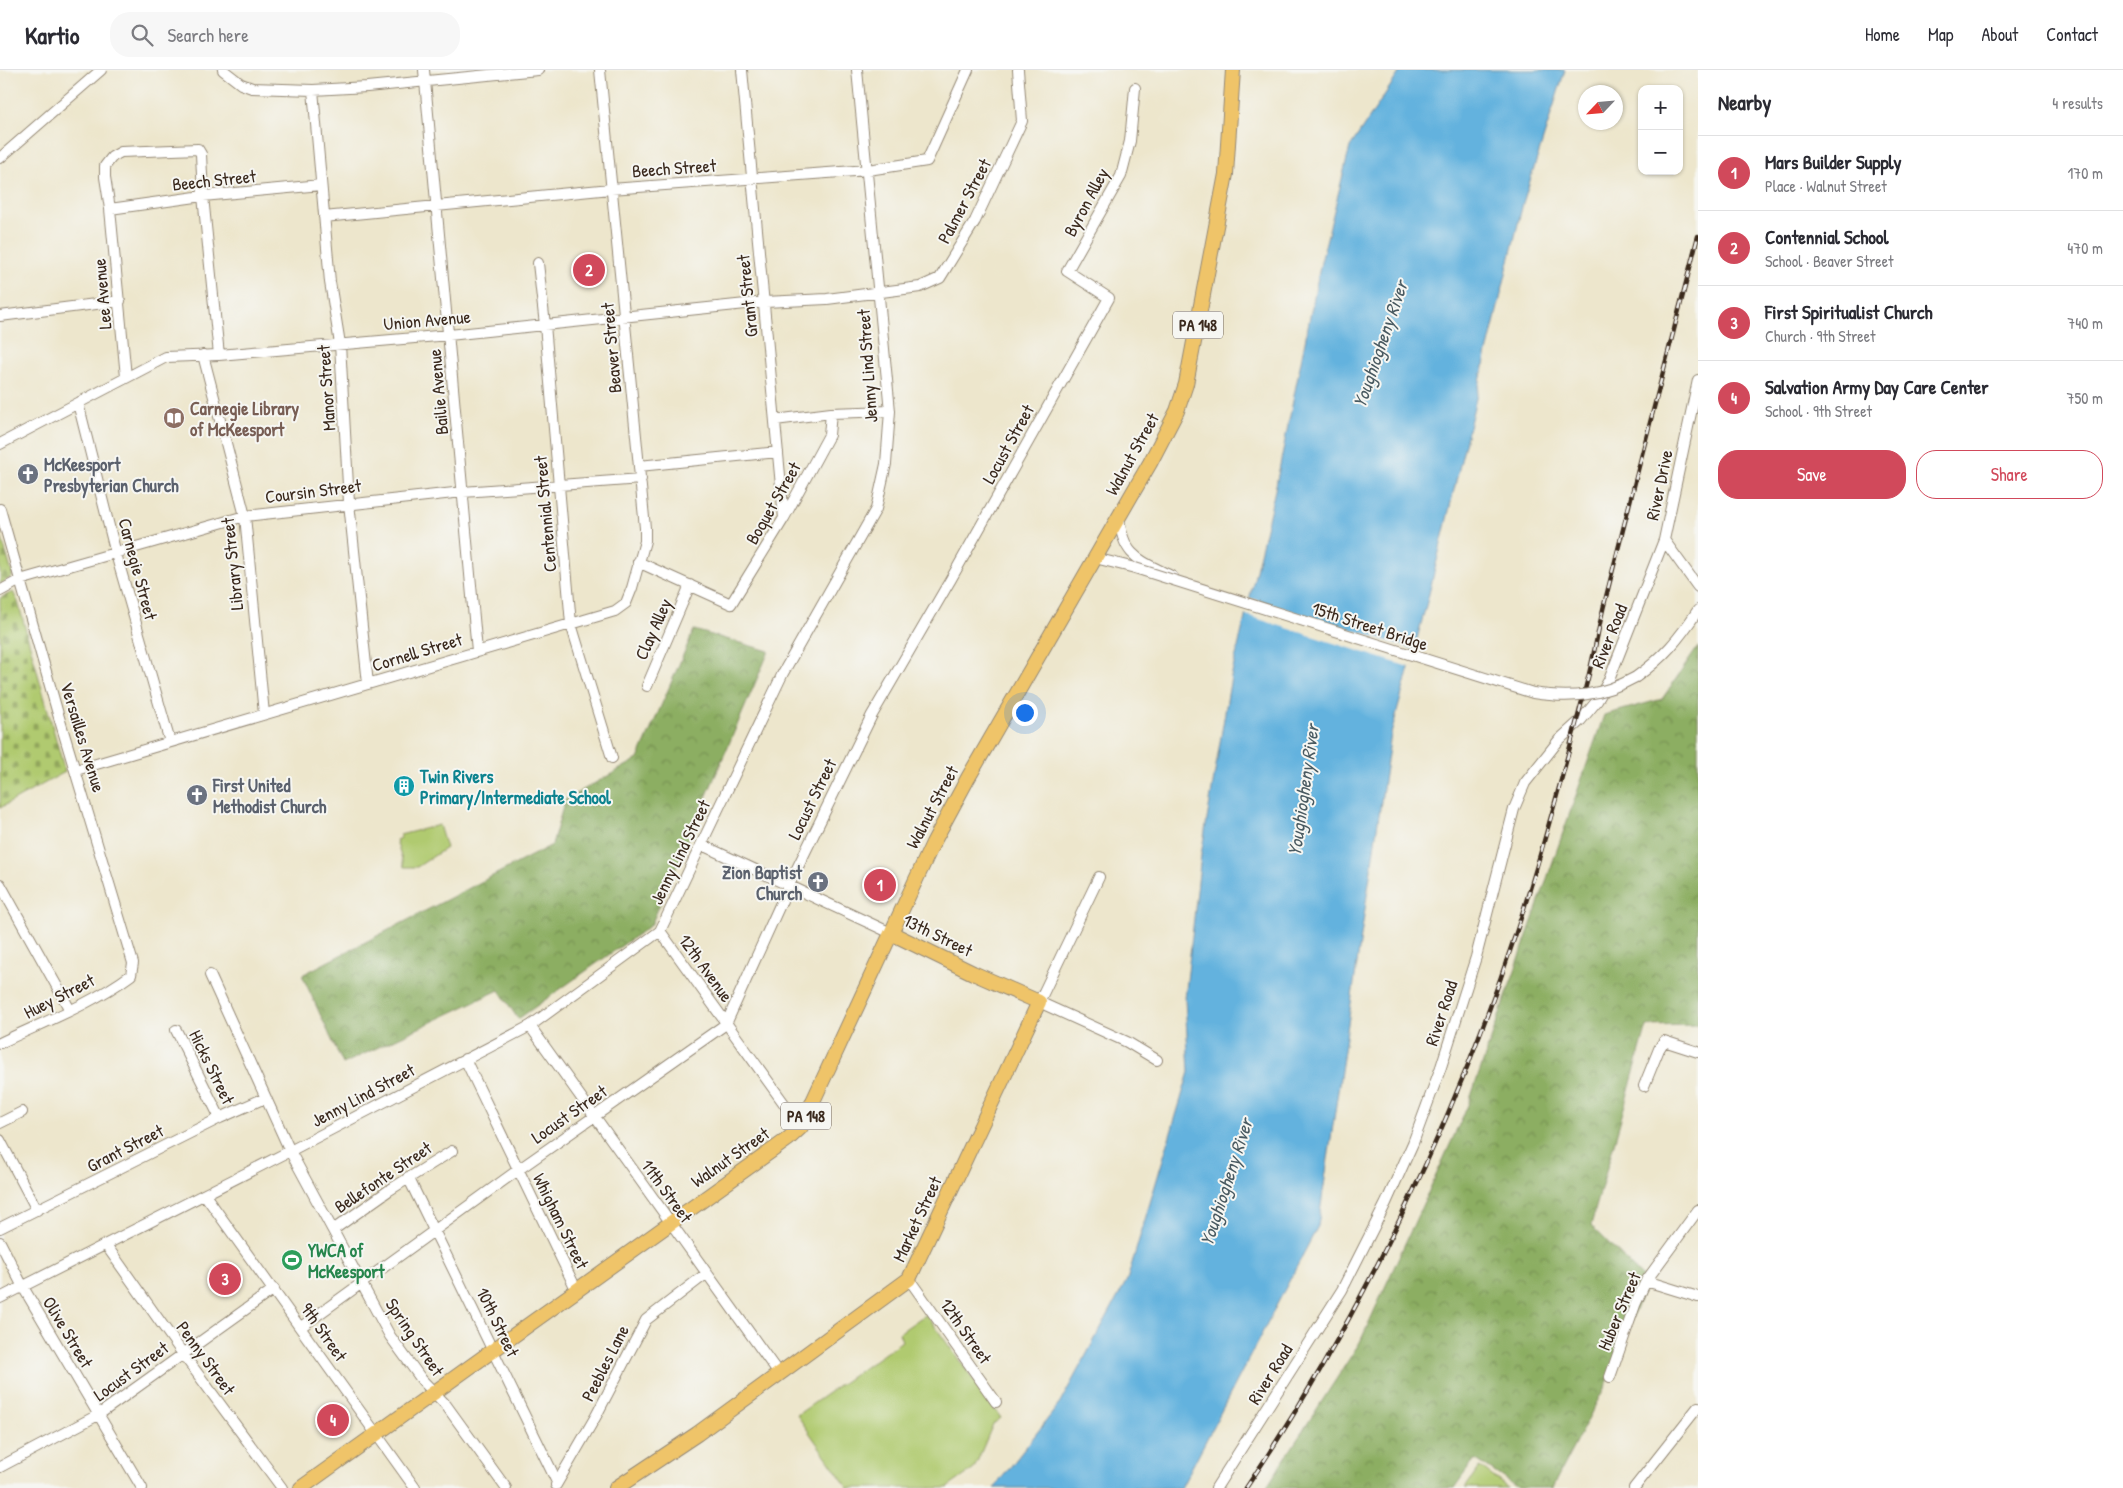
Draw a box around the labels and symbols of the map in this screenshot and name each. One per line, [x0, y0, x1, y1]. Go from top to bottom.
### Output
north arrow [1578, 85, 1623, 130]
street label: Beech Street [631, 153, 718, 183]
street label: Palmer Street [931, 153, 997, 248]
street label: Beech Street [171, 163, 258, 197]
street label: Byron Alley [1057, 163, 1115, 241]
pin: 2 [573, 251, 605, 289]
street label: Grant Street [730, 253, 764, 339]
street label: Lee Avenue [86, 258, 118, 330]
water label: Youghiogheny River [1346, 275, 1415, 411]
street label: Beaver Street [595, 301, 627, 394]
street label: Union Avenue [382, 304, 472, 336]
street label: Jenny Lind Street [851, 308, 883, 424]
road number: PA 148 [1173, 312, 1223, 338]
street label: Manor Street [310, 343, 341, 432]
street label: Bailie Avenue [422, 348, 454, 436]
place label: Carnegie Library of McKeesport [190, 396, 300, 443]
street label: Locust Street [976, 399, 1040, 488]
library icon: Carnegie Library of McKeesport [162, 406, 186, 430]
street label: Walnut Street [1099, 408, 1165, 500]
street label: River Drive [1639, 447, 1679, 523]
place label: McKeesport Presbyterian Church [44, 452, 179, 499]
street label: Centennial Street [527, 454, 563, 573]
street label: Boquet Street [739, 457, 807, 549]
church icon: McKeesport Presbyterian Church [16, 462, 40, 486]
street label: Coursin Street [264, 473, 363, 509]
street label: Carnegie Street [112, 515, 164, 623]
street label: Library Street [215, 516, 249, 611]
street label: Clay Alley [628, 594, 678, 664]
street label: 15th Street Bridge [1309, 596, 1431, 656]
street label: River Road [1585, 600, 1633, 672]
street label: Cornell Street [369, 626, 466, 678]
street label: Versailles Avenue [54, 679, 112, 795]
your location [1012, 700, 1038, 726]
water label: Youghiogheny River [1281, 720, 1325, 857]
street label: Locust Street [782, 754, 843, 844]
street label: Walnut Street [900, 760, 965, 853]
place label: Twin Rivers Primary/Intermediate School [419, 764, 612, 811]
place label: First United Methodist Church [212, 773, 327, 819]
building icon: Twin Rivers Primary/Intermediate School [392, 774, 416, 798]
church icon: First United Methodist Church [185, 783, 209, 807]
street label: Jenny Lind Street [644, 795, 717, 909]
place label: Zion Baptist Church [722, 860, 803, 906]
pin: 1 [864, 866, 896, 904]
church icon: Zion Baptist Church [806, 870, 830, 894]
street label: 13th Street [899, 907, 978, 963]
street label: 12th Avenue [673, 929, 739, 1007]
street label: Huey Street [19, 967, 99, 1024]
street label: River Road [1419, 977, 1463, 1049]
street label: Hicks Street [183, 1026, 241, 1109]
street label: Jenny Lind Street [307, 1057, 420, 1133]
street label: Locust Street [526, 1078, 613, 1149]
road number: PA 148 [781, 1102, 831, 1130]
water label: Youghiogheny River [1193, 1112, 1260, 1249]
street label: Grant Street [82, 1118, 168, 1178]
street label: Walnut Street [686, 1120, 775, 1193]
street label: Bellefonte Street [329, 1135, 437, 1219]
street label: 11th Street [635, 1154, 699, 1228]
street label: Whigham Street [527, 1169, 595, 1274]
street label: Market Street [886, 1171, 948, 1266]
place label: YWCA of McKeesport [308, 1238, 385, 1285]
sports icon: YWCA of McKeesport [280, 1248, 304, 1272]
pin: 3 [209, 1260, 241, 1298]
street label: Huber Street [1591, 1267, 1647, 1354]
street label: 10th Street [470, 1283, 526, 1362]
street label: Olive Street [37, 1292, 100, 1373]
street label: Spring Street [380, 1293, 451, 1382]
street label: 12th Street [934, 1293, 998, 1369]
street label: 9th Street [295, 1298, 354, 1367]
street label: Penny Street [171, 1316, 242, 1401]
street label: Peebles Lane [575, 1321, 635, 1405]
street label: Locust Street [88, 1335, 174, 1407]
street label: River Road [1242, 1339, 1298, 1409]
pin: 4 [317, 1401, 349, 1439]

